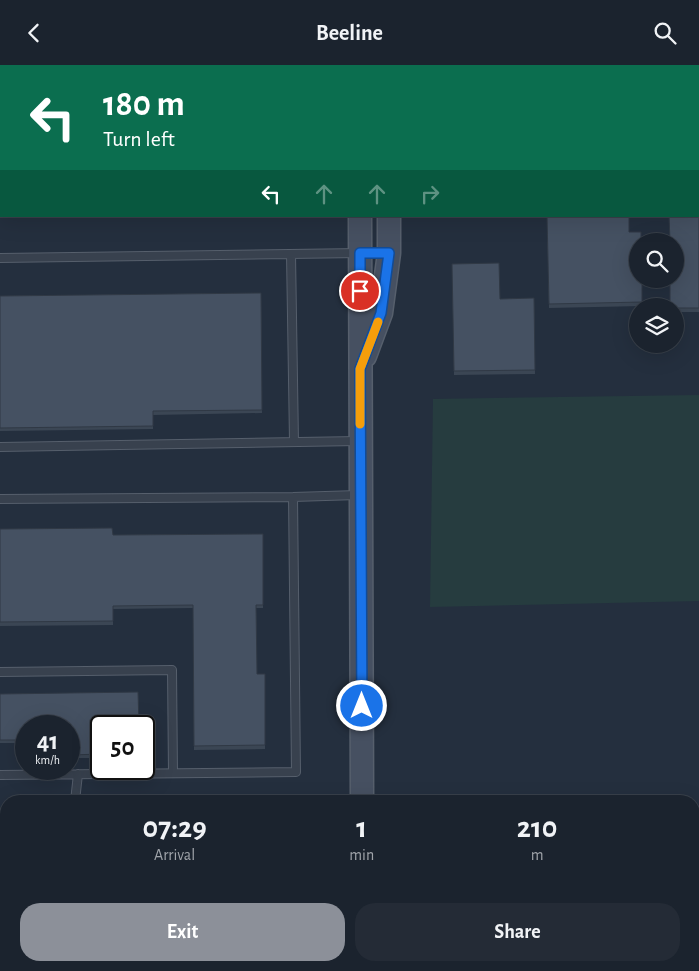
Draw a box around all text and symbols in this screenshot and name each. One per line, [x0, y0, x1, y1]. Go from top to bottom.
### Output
icon: back [20, 19, 48, 47]
icon: search [651, 19, 679, 47]
text: Beeline [316, 22, 383, 44]
icon: left [20, 85, 85, 150]
text: 180 m [103, 87, 185, 122]
text: Turn left [103, 128, 175, 150]
icon: left [257, 180, 285, 208]
icon: ahead [310, 180, 338, 208]
icon: ahead [363, 180, 391, 208]
icon: right [416, 180, 444, 208]
map controls [629, 233, 684, 353]
button: search [629, 233, 684, 288]
pin [339, 270, 381, 312]
icon: arrive [346, 277, 374, 305]
button: layers [629, 298, 684, 353]
position arrow [335, 679, 387, 731]
speed limit sign: 50 [90, 715, 155, 780]
text: 41 [37, 729, 58, 754]
text: km/h [35, 754, 60, 766]
text: 07:29 [143, 813, 207, 843]
text: 1 [356, 813, 367, 843]
text: 210 [517, 813, 557, 843]
text: Arrival [154, 847, 195, 863]
text: min [349, 847, 374, 863]
text: m [531, 847, 544, 863]
button: Exit [20, 903, 345, 961]
button: Share [355, 903, 680, 961]

